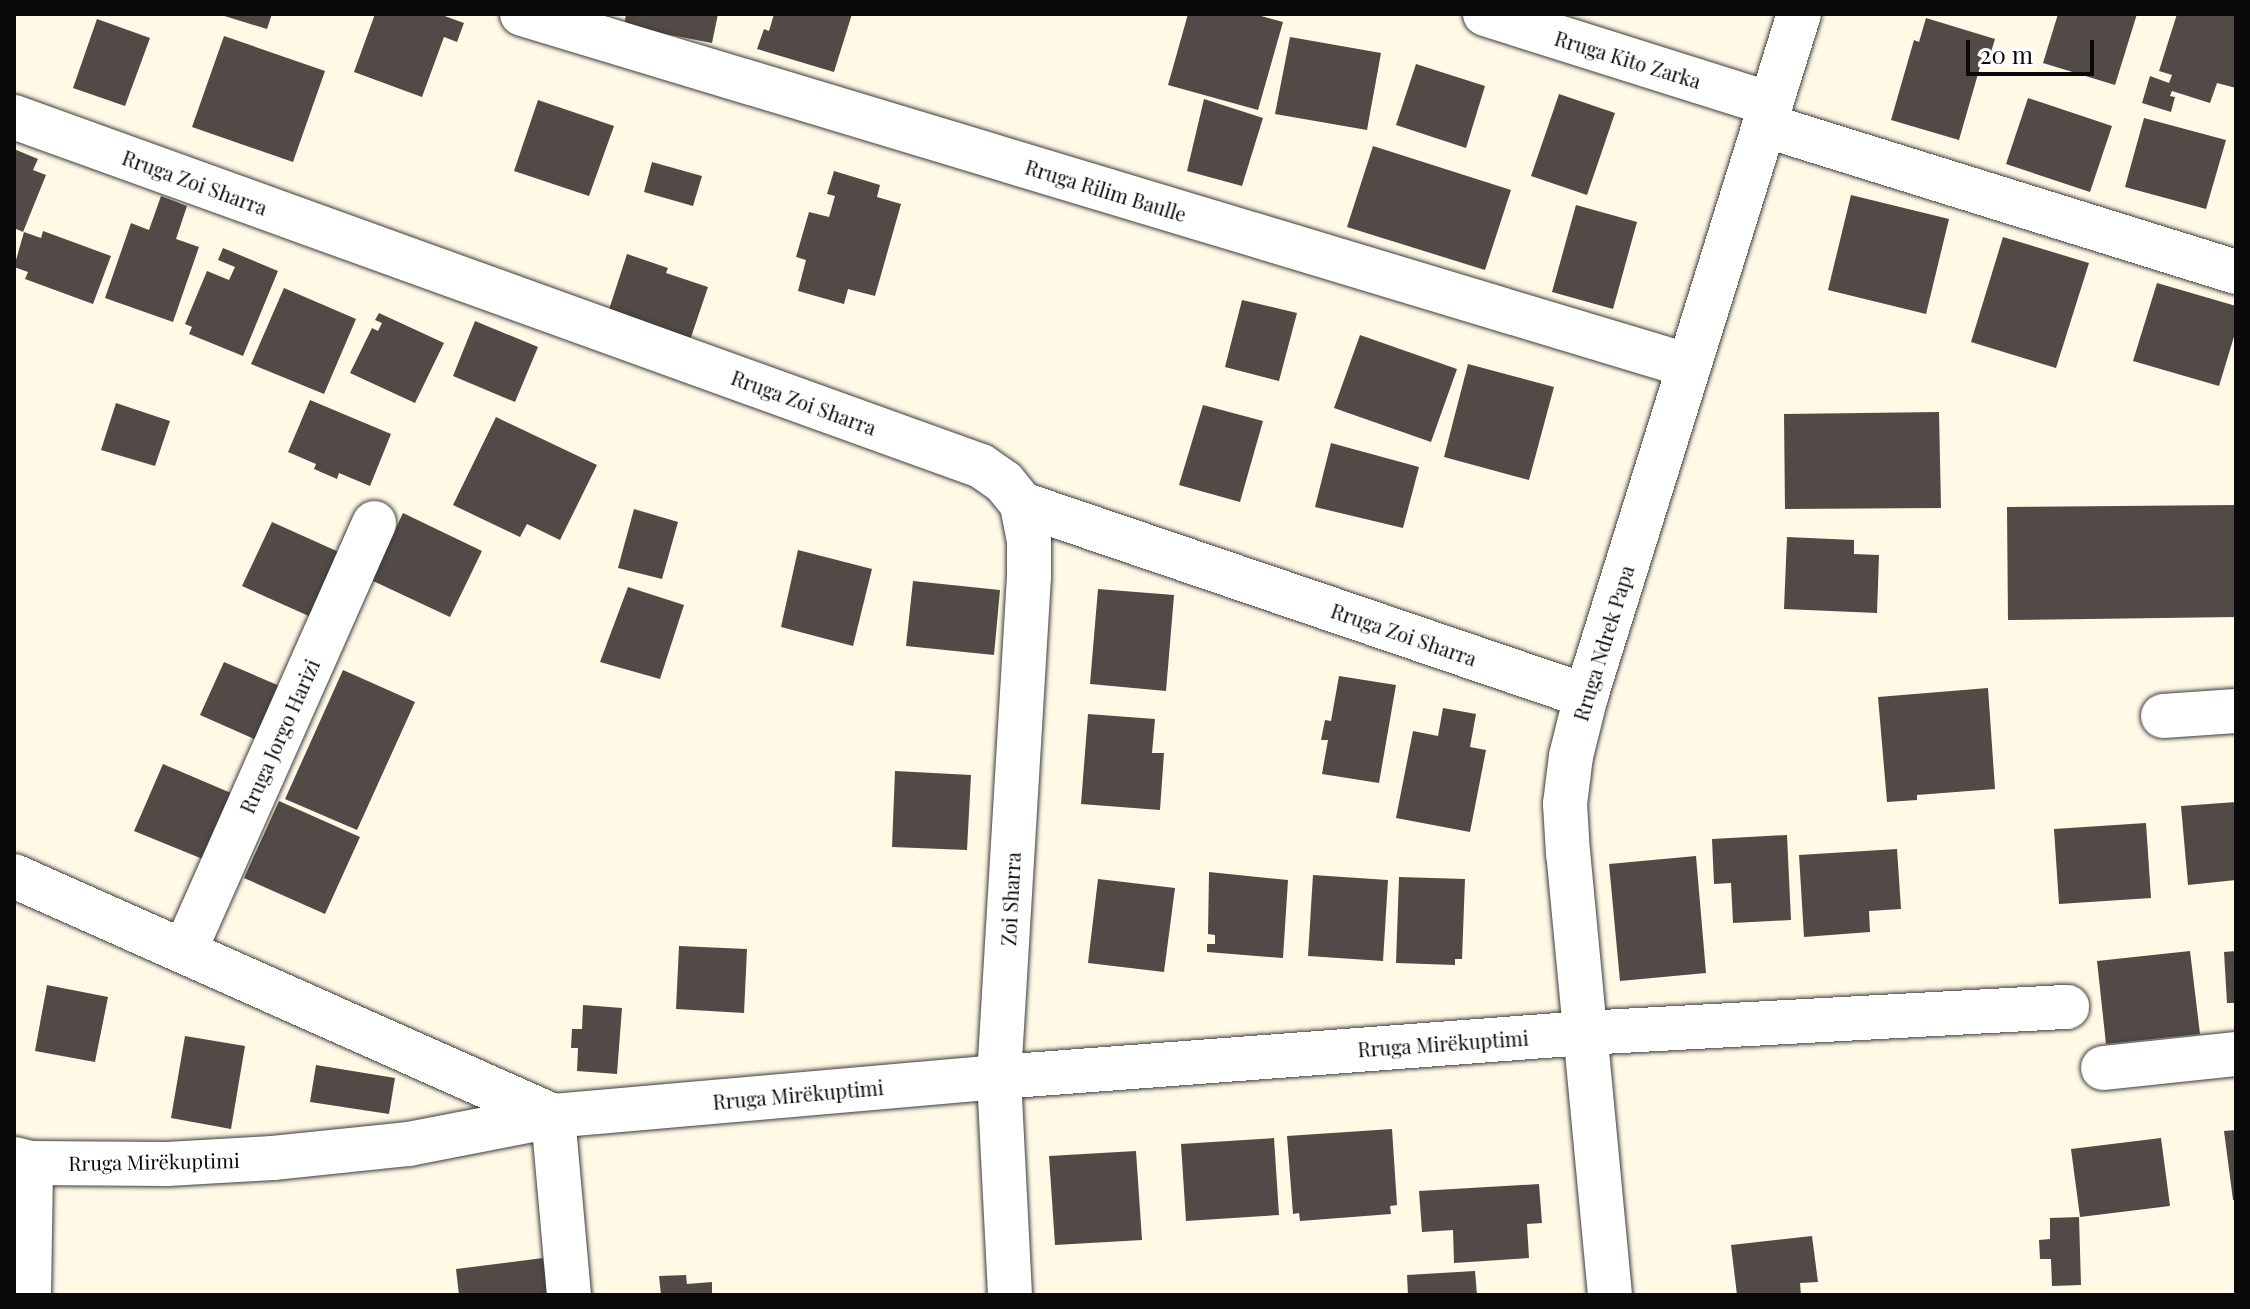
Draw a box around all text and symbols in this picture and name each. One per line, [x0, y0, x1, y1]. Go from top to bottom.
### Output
scale bar [1970, 24, 2098, 74]
street label: Rruga Kito Zarka [1552, 25, 1704, 93]
text: 20 m [1980, 38, 2033, 70]
street label: Rruga Zoi Sharra [119, 145, 271, 219]
street label: Rruga Rilim Baulle [1022, 154, 1190, 226]
street label: Rruga Zoi Sharra [728, 365, 880, 439]
street label: Rruga Ndrek Papa [1568, 562, 1638, 724]
street label: Rruga Zoi Sharra [1328, 598, 1480, 670]
street label: Rruga Jorgo Harizi [234, 655, 324, 817]
street label: Zoi Sharra [996, 852, 1024, 946]
street label: Rruga Mirëkuptimi [1357, 1025, 1529, 1061]
street label: Rruga Mirëkuptimi [712, 1075, 884, 1113]
street label: Rruga Mirëkuptimi [68, 1148, 240, 1174]

